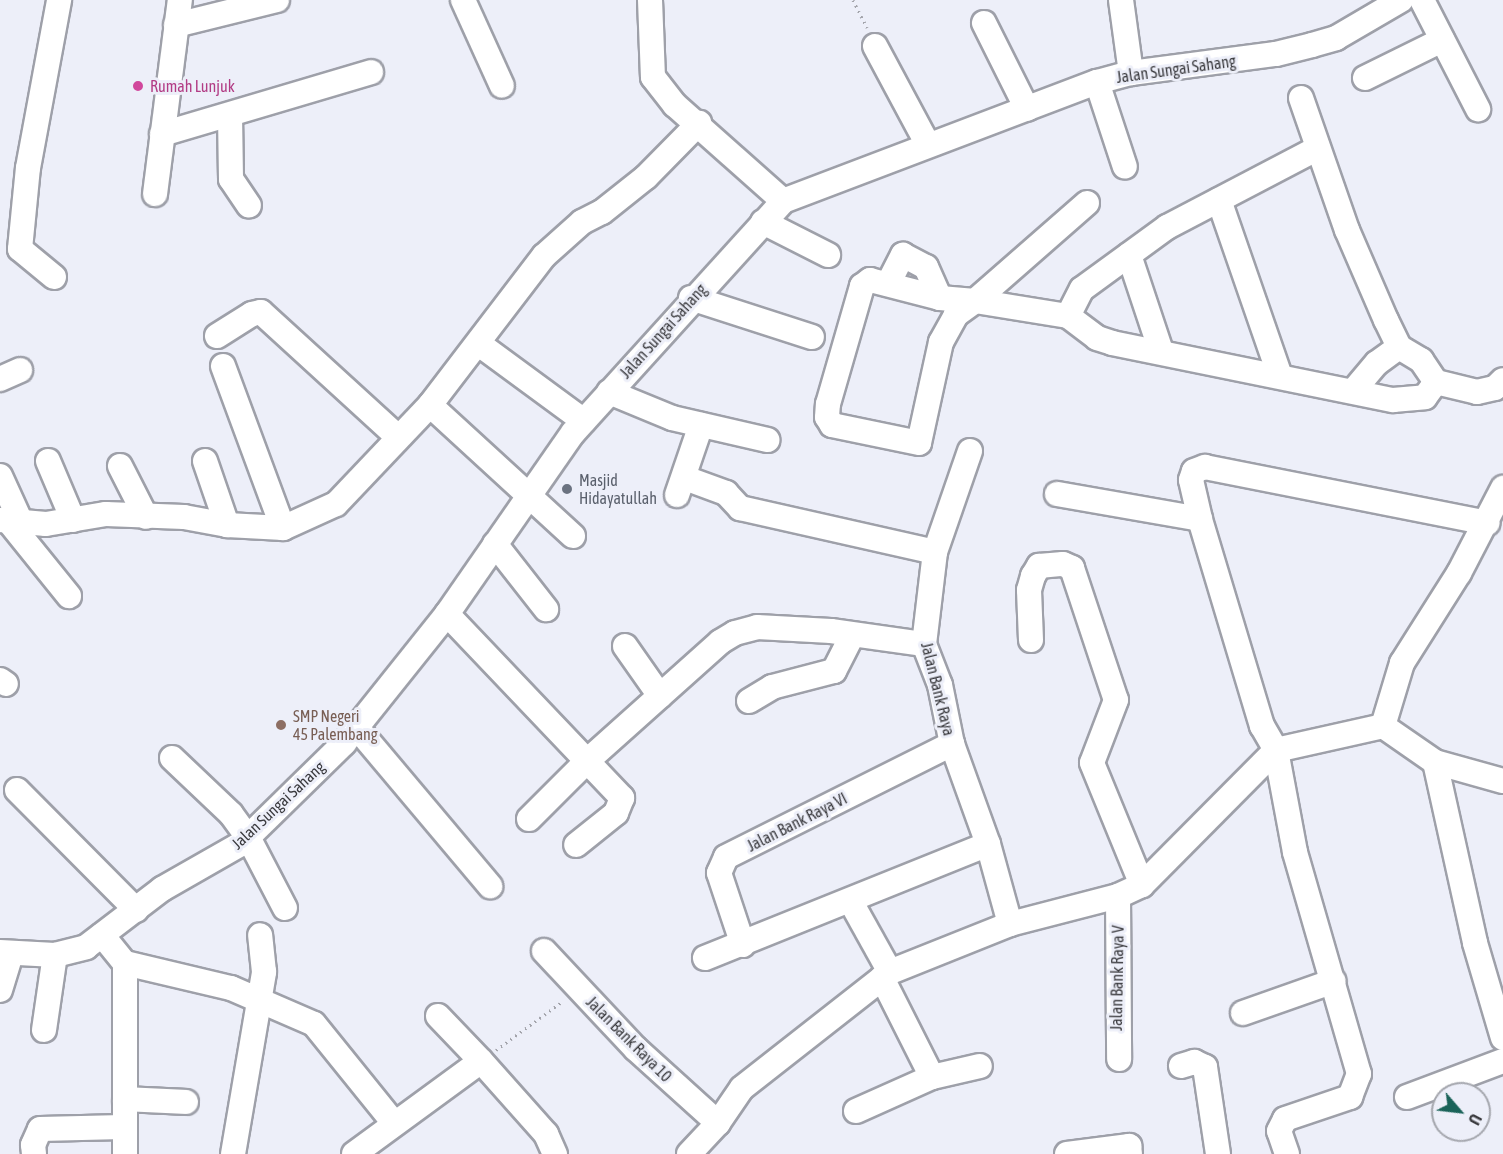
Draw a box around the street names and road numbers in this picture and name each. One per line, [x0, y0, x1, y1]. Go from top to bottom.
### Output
street label: Jalan Sungai Sahang [1115, 51, 1237, 87]
street label: Jalan Sungai Sahang [616, 280, 710, 382]
street label: Jalan Bank Raya [917, 640, 959, 738]
street label: Jalan Sungai Sahang [227, 757, 329, 853]
street label: Jalan Bank Raya VI [744, 789, 850, 855]
street label: Jalan Bank Raya V [1106, 925, 1128, 1031]
street label: Jalan Bank Raya 10 [582, 992, 676, 1086]

